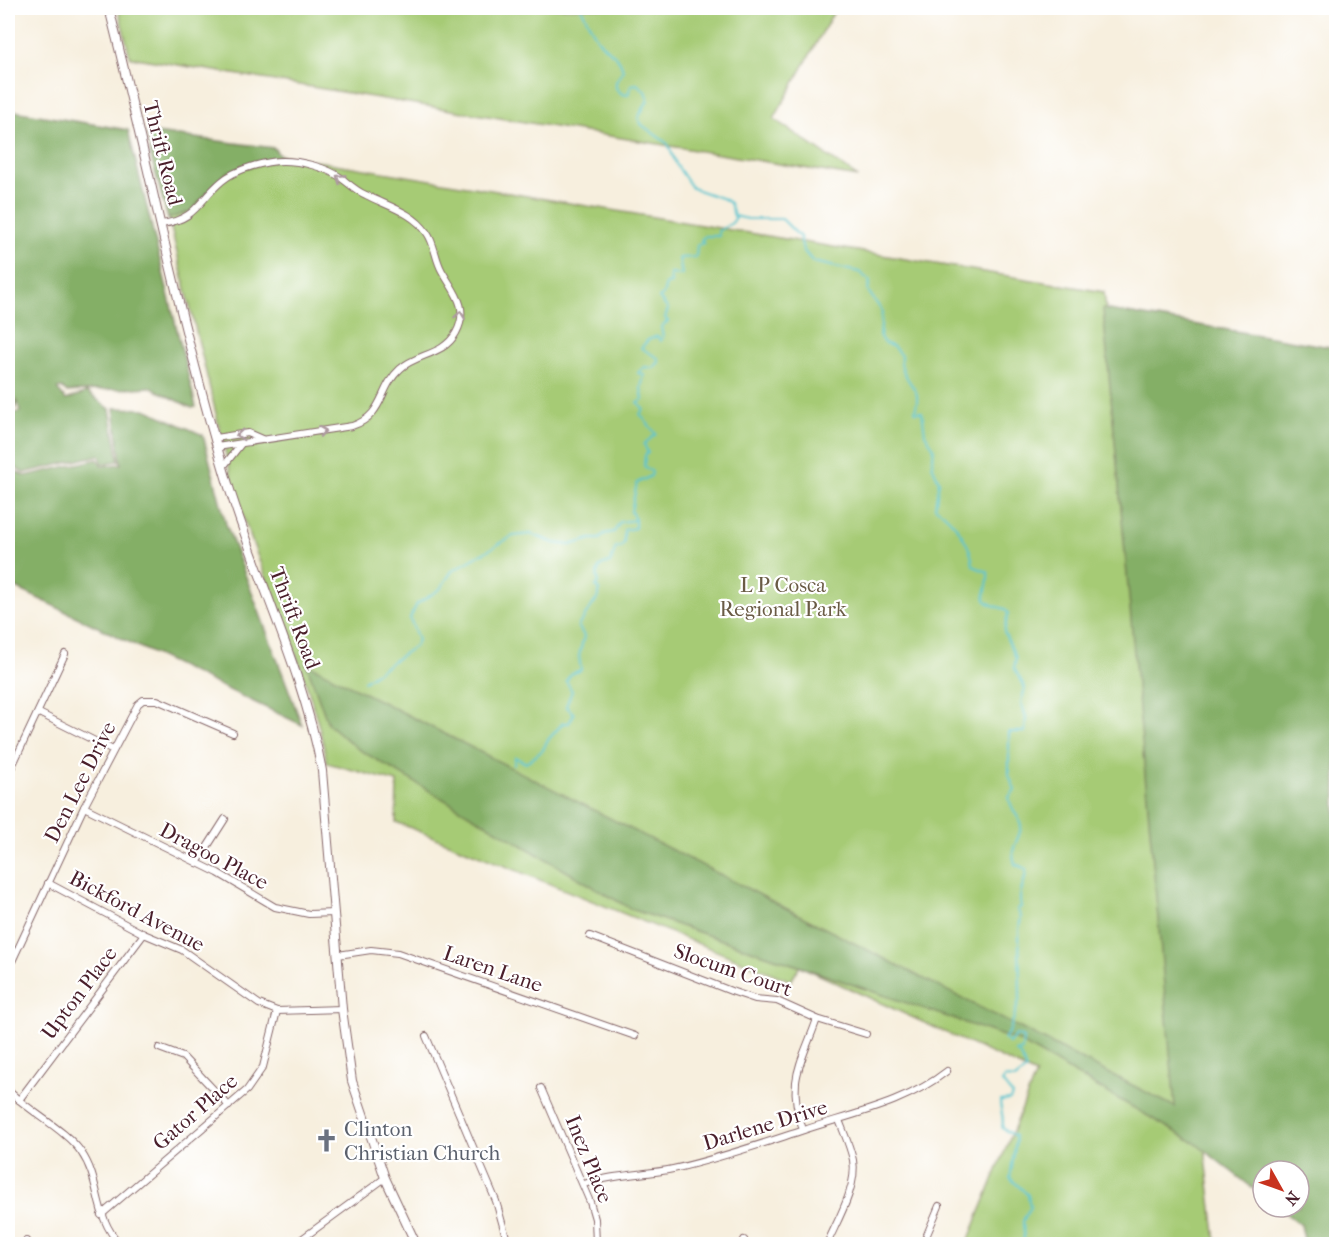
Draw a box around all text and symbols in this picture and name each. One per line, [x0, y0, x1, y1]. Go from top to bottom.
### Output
street label: Thrift Road [138, 98, 188, 208]
one-way arrow [336, 175, 347, 186]
one-way arrow [453, 310, 466, 320]
one-way arrow [317, 426, 327, 438]
one-way arrow [235, 428, 245, 441]
street label: Thrift Road [265, 564, 326, 673]
park label: L P Cosca Regional Park [719, 573, 847, 621]
street label: Den Lee Drive [39, 718, 121, 846]
street label: Dragoo Place [156, 817, 272, 895]
street label: Bickford Avenue [65, 865, 209, 957]
street label: Slocum Court [671, 939, 796, 1002]
street label: Laren Lane [440, 941, 546, 997]
street label: Upton Place [36, 942, 122, 1044]
street label: Gator Place [148, 1069, 242, 1155]
street label: Darlene Drive [700, 1095, 830, 1155]
street label: Inez Place [561, 1112, 617, 1206]
place label: Clinton Christian Church [344, 1117, 500, 1165]
church icon: Clinton Christian Church [313, 1128, 339, 1154]
north arrow [1251, 1159, 1311, 1219]
text: N [1280, 1188, 1303, 1210]

